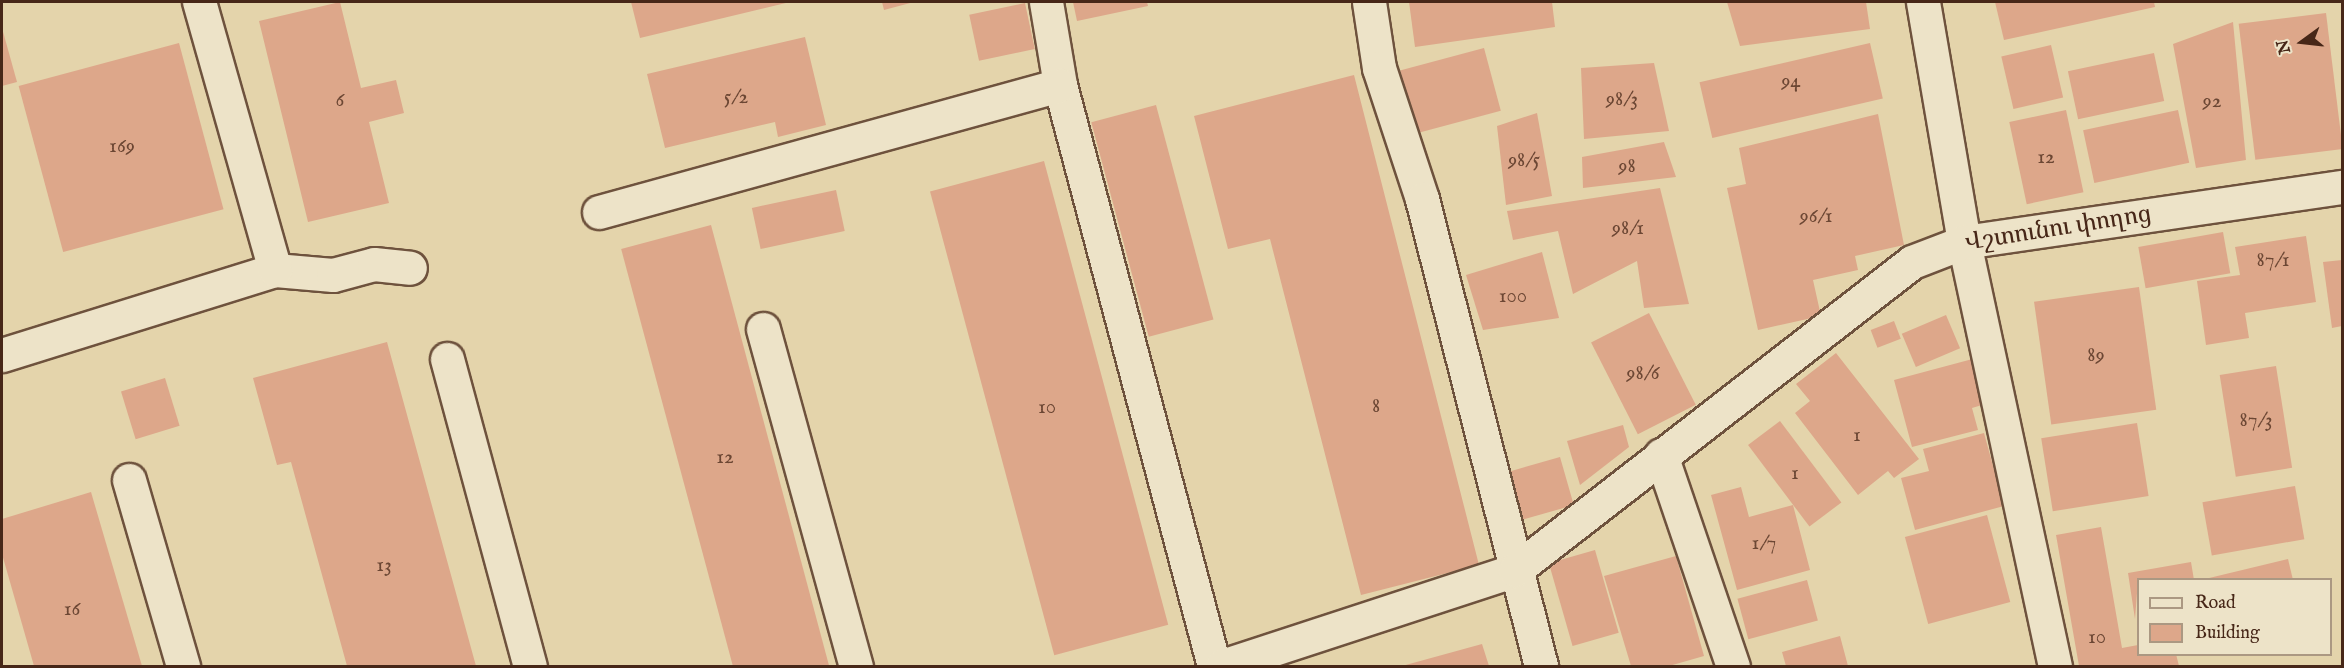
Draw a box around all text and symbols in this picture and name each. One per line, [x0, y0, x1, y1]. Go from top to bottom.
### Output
north arrow [2272, 12, 2332, 72]
text: N [2273, 37, 2296, 56]
house number: 94 [1781, 69, 1801, 95]
house number: 5/2 [724, 85, 748, 111]
house number: 98/3 [1606, 87, 1638, 113]
house number: 6 [336, 88, 344, 114]
house number: 92 [2202, 89, 2222, 115]
house number: 169 [109, 134, 135, 160]
house number: 12 [2037, 145, 2055, 171]
house number: 98/5 [1508, 148, 1540, 174]
house number: 98 [1618, 154, 1636, 180]
street label: Վշտունու փողոց [1963, 200, 2153, 258]
house number: 96/1 [1799, 204, 1833, 230]
house number: 98/1 [1612, 216, 1644, 242]
house number: 87/1 [2256, 248, 2290, 274]
house number: 100 [1499, 284, 1527, 310]
house number: 89 [2087, 343, 2105, 369]
house number: 98/6 [1626, 361, 1660, 387]
house number: 8 [1372, 394, 1380, 420]
house number: 10 [1038, 395, 1056, 421]
house number: 87/3 [2239, 408, 2273, 434]
house number: 1 [1853, 423, 1861, 449]
house number: 12 [716, 445, 734, 471]
house number: 1 [1791, 461, 1799, 487]
house number: 1/7 [1752, 531, 1776, 557]
house number: 13 [376, 553, 392, 579]
legend [2137, 578, 2332, 656]
text: Road [2195, 592, 2236, 615]
house number: 16 [64, 597, 80, 623]
text: Building [2195, 622, 2260, 645]
house number: 10 [2088, 625, 2106, 651]

